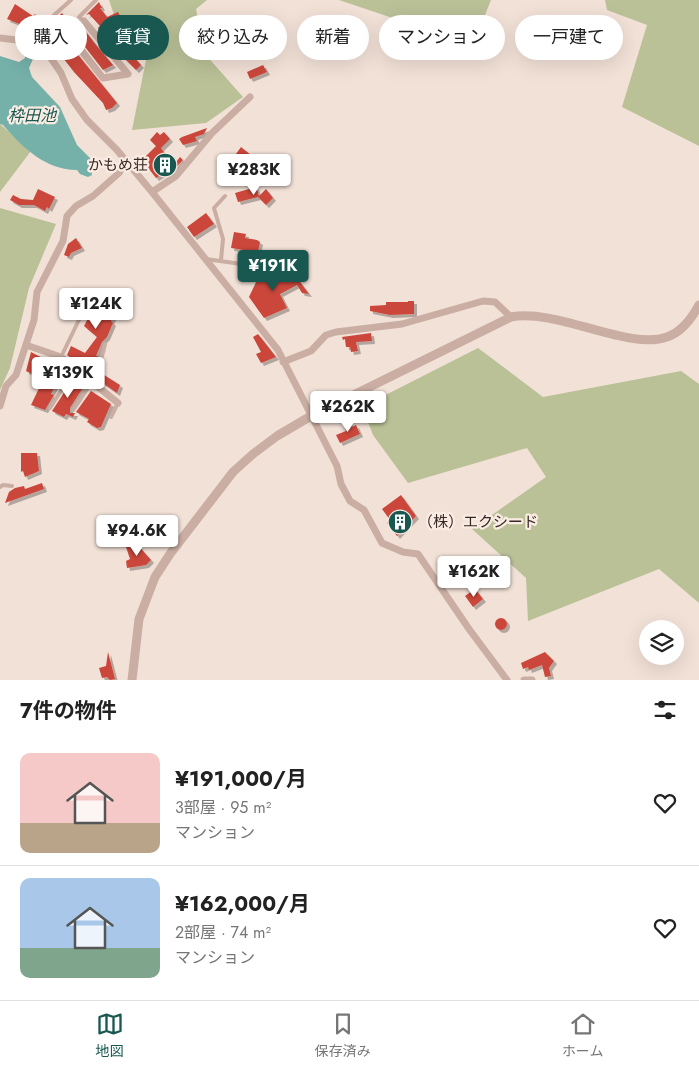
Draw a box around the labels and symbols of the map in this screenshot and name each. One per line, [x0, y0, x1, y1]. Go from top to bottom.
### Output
water label: 枠田池 [8, 104, 58, 127]
building icon: かもめ荘 [152, 152, 178, 178]
place label: かもめ荘 [88, 154, 148, 176]
pin: ¥283K [219, 154, 289, 196]
pin: ¥191K [238, 250, 308, 292]
pin: ¥124K [61, 288, 131, 330]
pin: ¥139K [33, 356, 103, 399]
pin: ¥262K [313, 390, 383, 433]
building icon: （株）エクシード [387, 509, 413, 535]
place label: （株）エクシード [418, 511, 538, 533]
pin: ¥94.6K [96, 514, 178, 557]
pin: ¥162K [439, 556, 509, 598]

